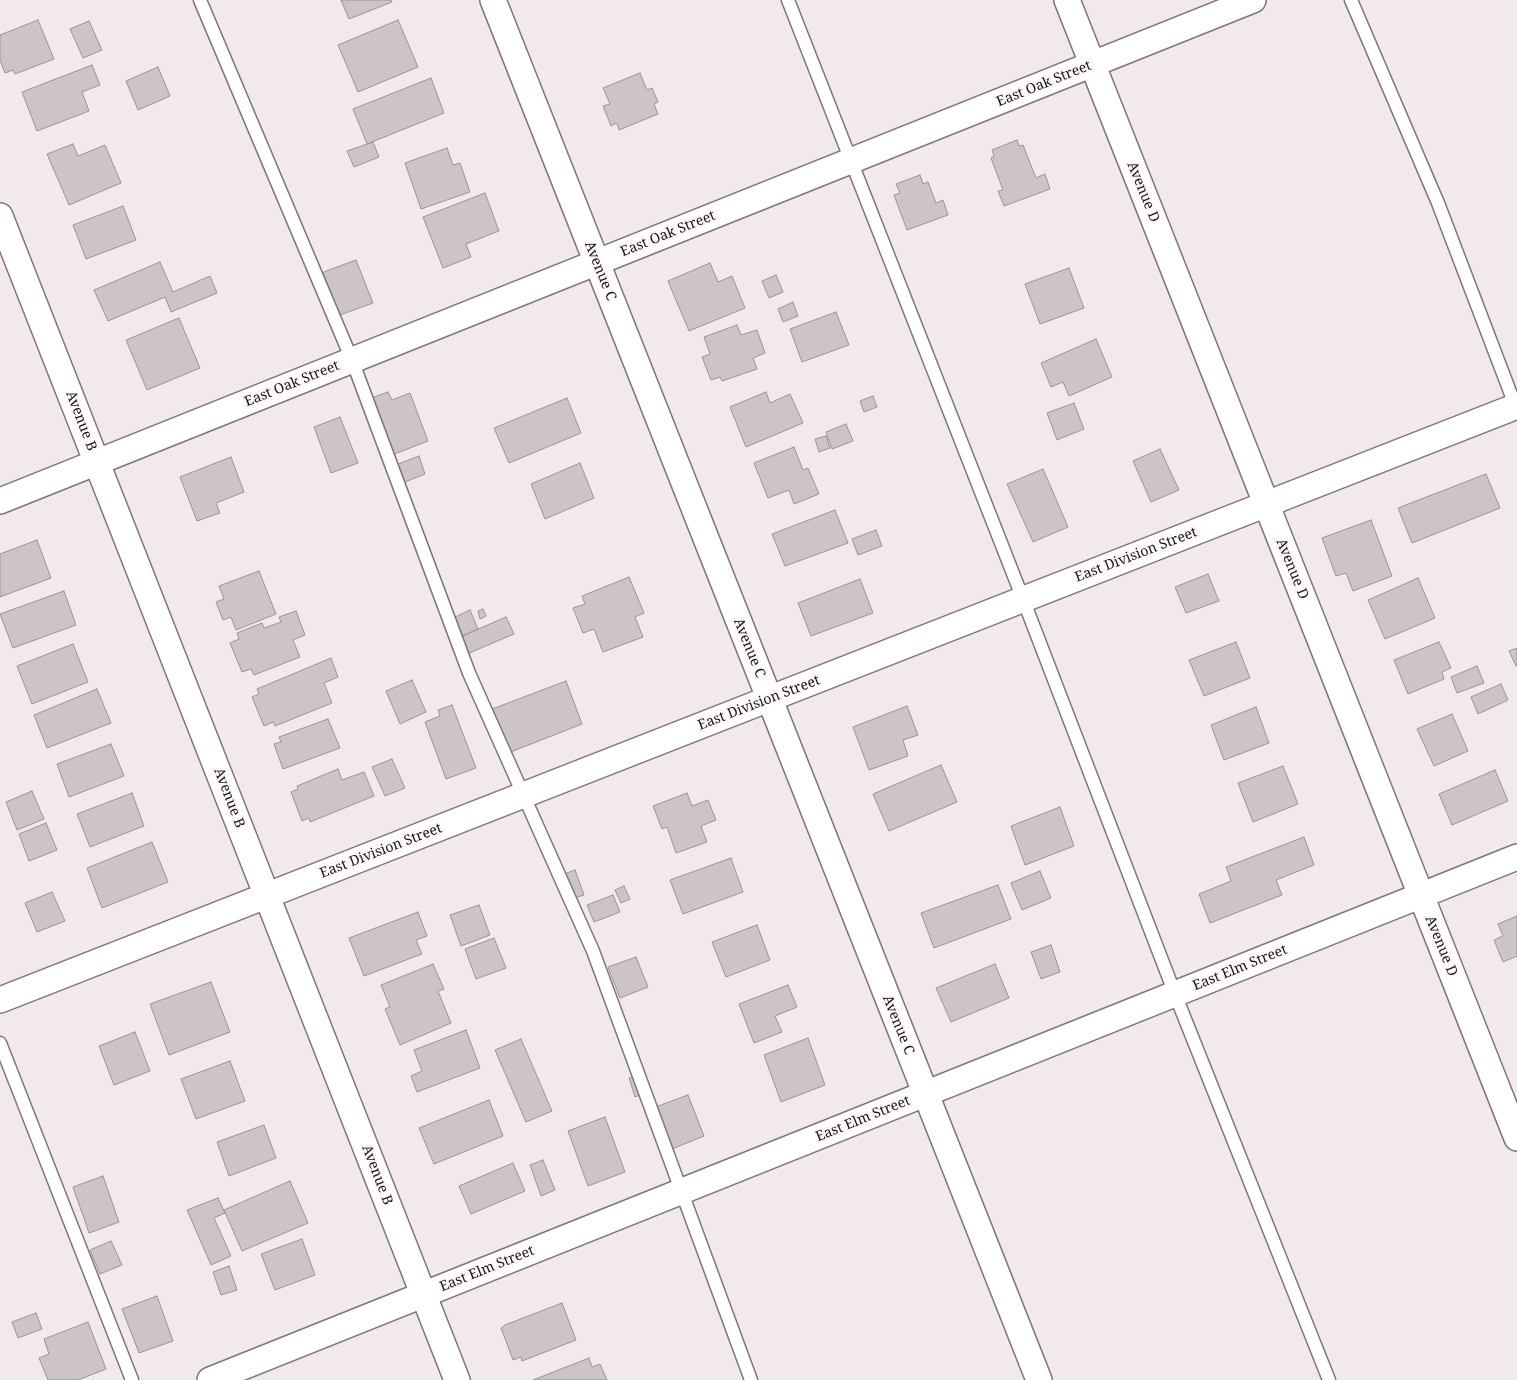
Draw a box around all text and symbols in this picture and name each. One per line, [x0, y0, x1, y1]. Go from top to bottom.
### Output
street label: East Oak Street [994, 57, 1094, 111]
street label: Avenue D [1123, 159, 1163, 225]
street label: East Oak Street [618, 207, 718, 261]
street label: Avenue C [581, 239, 619, 303]
street label: East Oak Street [242, 357, 342, 411]
street label: Avenue B [62, 389, 100, 453]
street label: East Division Street [1073, 524, 1199, 586]
street label: Avenue D [1272, 536, 1312, 602]
street label: Avenue C [730, 616, 768, 680]
street label: East Division Street [696, 672, 822, 734]
street label: Avenue B [210, 766, 248, 830]
street label: East Division Street [318, 820, 444, 882]
street label: Avenue D [1421, 913, 1461, 979]
street label: East Elm Street [1190, 941, 1290, 995]
street label: Avenue C [879, 993, 917, 1057]
street label: East Elm Street [813, 1092, 913, 1146]
street label: Avenue B [358, 1143, 396, 1207]
street label: East Elm Street [437, 1242, 537, 1296]

